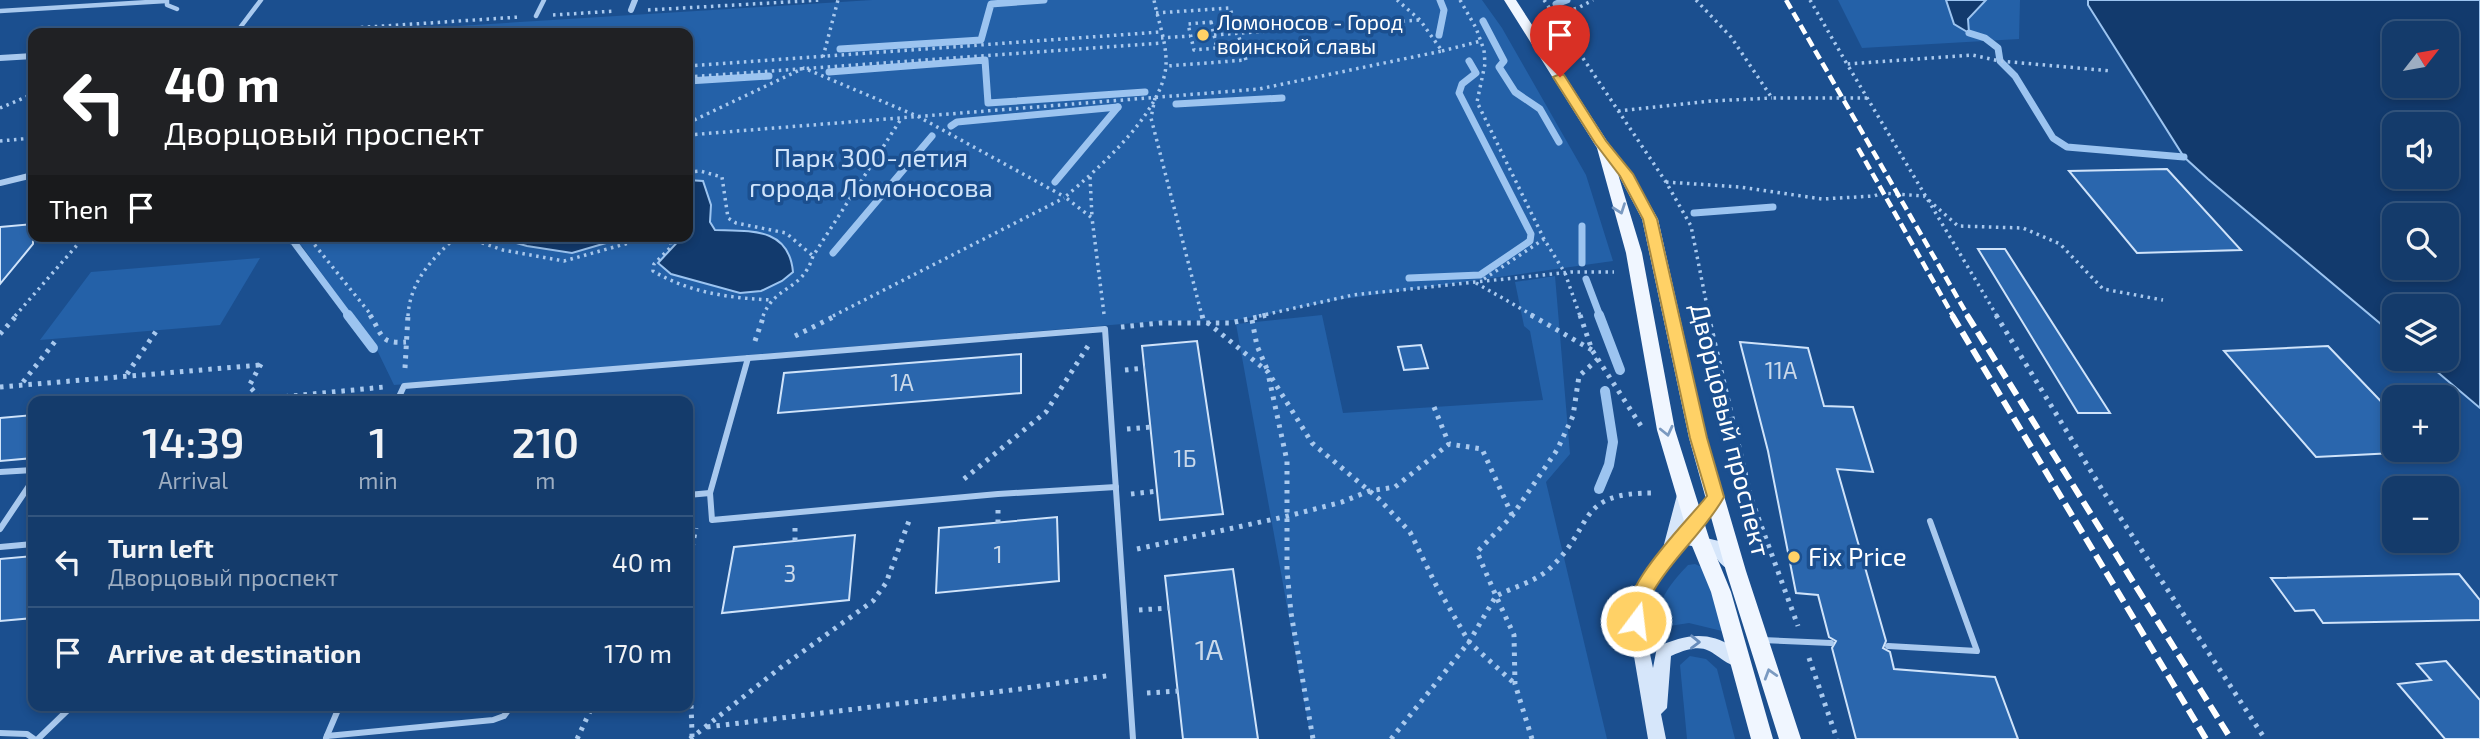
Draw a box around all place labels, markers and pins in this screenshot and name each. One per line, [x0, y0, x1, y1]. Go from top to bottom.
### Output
pin [1530, 5, 1590, 77]
place label: Ломоносов - Город воинской славы [1217, 9, 1403, 58]
marker: Ломоносов - Город воинской славы [1195, 27, 1211, 43]
place label: Fix Price [1808, 540, 1907, 571]
marker: Fix Price [1786, 549, 1802, 565]

